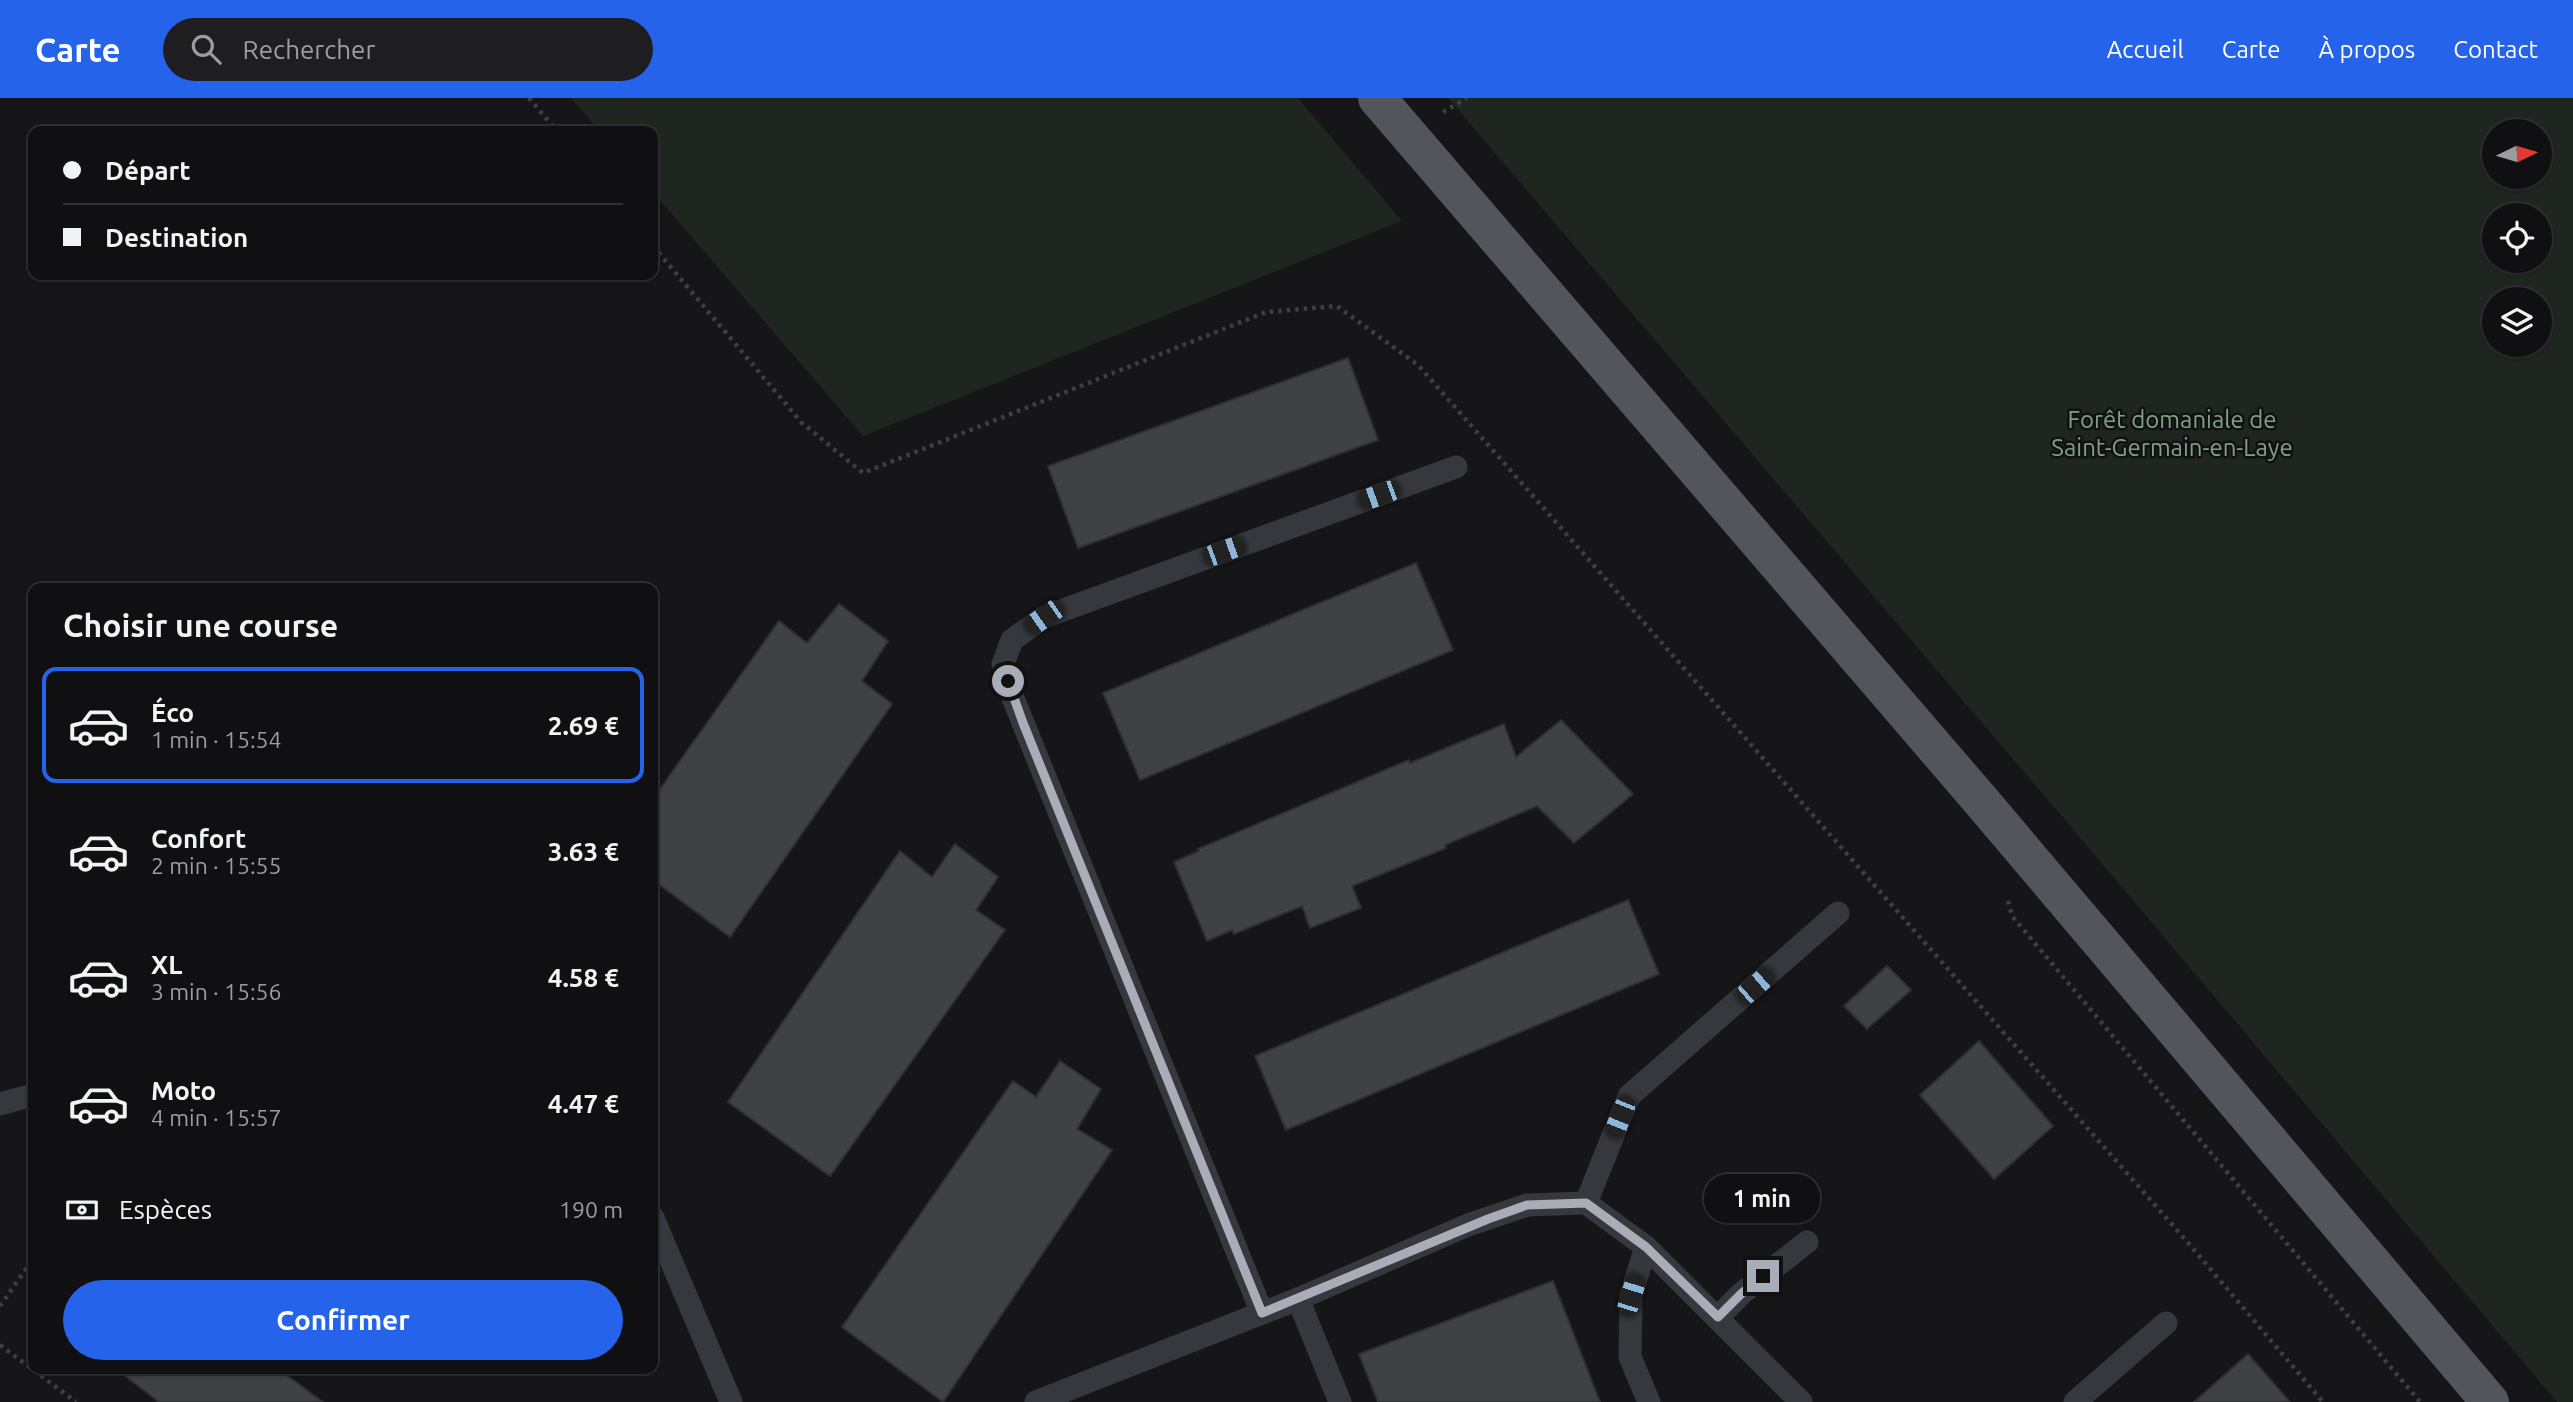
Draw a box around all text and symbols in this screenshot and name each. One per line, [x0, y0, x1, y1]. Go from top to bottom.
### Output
search box [163, 18, 653, 81]
icon: search [187, 30, 225, 68]
text: Carte [35, 31, 121, 68]
text: Rechercher [243, 35, 375, 64]
text: Accueil [2107, 36, 2184, 63]
text: Carte [2222, 36, 2281, 63]
text: À propos [2319, 36, 2415, 63]
text: Contact [2453, 36, 2538, 63]
north arrow [2482, 119, 2552, 189]
map controls [2482, 119, 2552, 357]
text: Départ [105, 156, 191, 185]
button: locate [2482, 203, 2552, 273]
text: Destination [105, 223, 248, 252]
button: layers [2482, 287, 2552, 357]
park label: Forêt domaniale de Saint-Germain-en-Laye [2051, 406, 2293, 461]
car [1356, 478, 1403, 512]
car [1201, 534, 1248, 568]
car [1021, 596, 1068, 638]
text: Choisir une course [63, 607, 338, 643]
route start [992, 665, 1024, 697]
icon: car [67, 694, 130, 757]
text: Éco [151, 698, 194, 727]
text: 2.69 € [548, 711, 619, 740]
text: 1 min · 15:54 [151, 727, 282, 752]
icon: car [67, 820, 130, 883]
text: Confort [151, 824, 246, 853]
text: 3.63 € [548, 837, 619, 866]
text: 2 min · 15:55 [151, 853, 282, 878]
icon: car [67, 946, 130, 1009]
text: XL [151, 950, 182, 979]
text: 4.58 € [548, 963, 619, 992]
car [1733, 964, 1778, 1008]
text: 3 min · 15:56 [151, 979, 282, 1004]
icon: car [67, 1072, 130, 1135]
text: Moto [151, 1076, 216, 1105]
text: 4.47 € [548, 1089, 619, 1118]
car [1603, 1094, 1638, 1140]
text: 4 min · 15:57 [151, 1105, 282, 1130]
callout: 1 min [1705, 1174, 1821, 1224]
text: 1 min [1733, 1186, 1791, 1211]
icon: cash [63, 1191, 101, 1229]
text: Espèces [119, 1195, 212, 1224]
text: 190 m [559, 1197, 623, 1222]
route end [1747, 1260, 1779, 1292]
car [1615, 1272, 1648, 1318]
button: Confirmer [63, 1280, 623, 1360]

